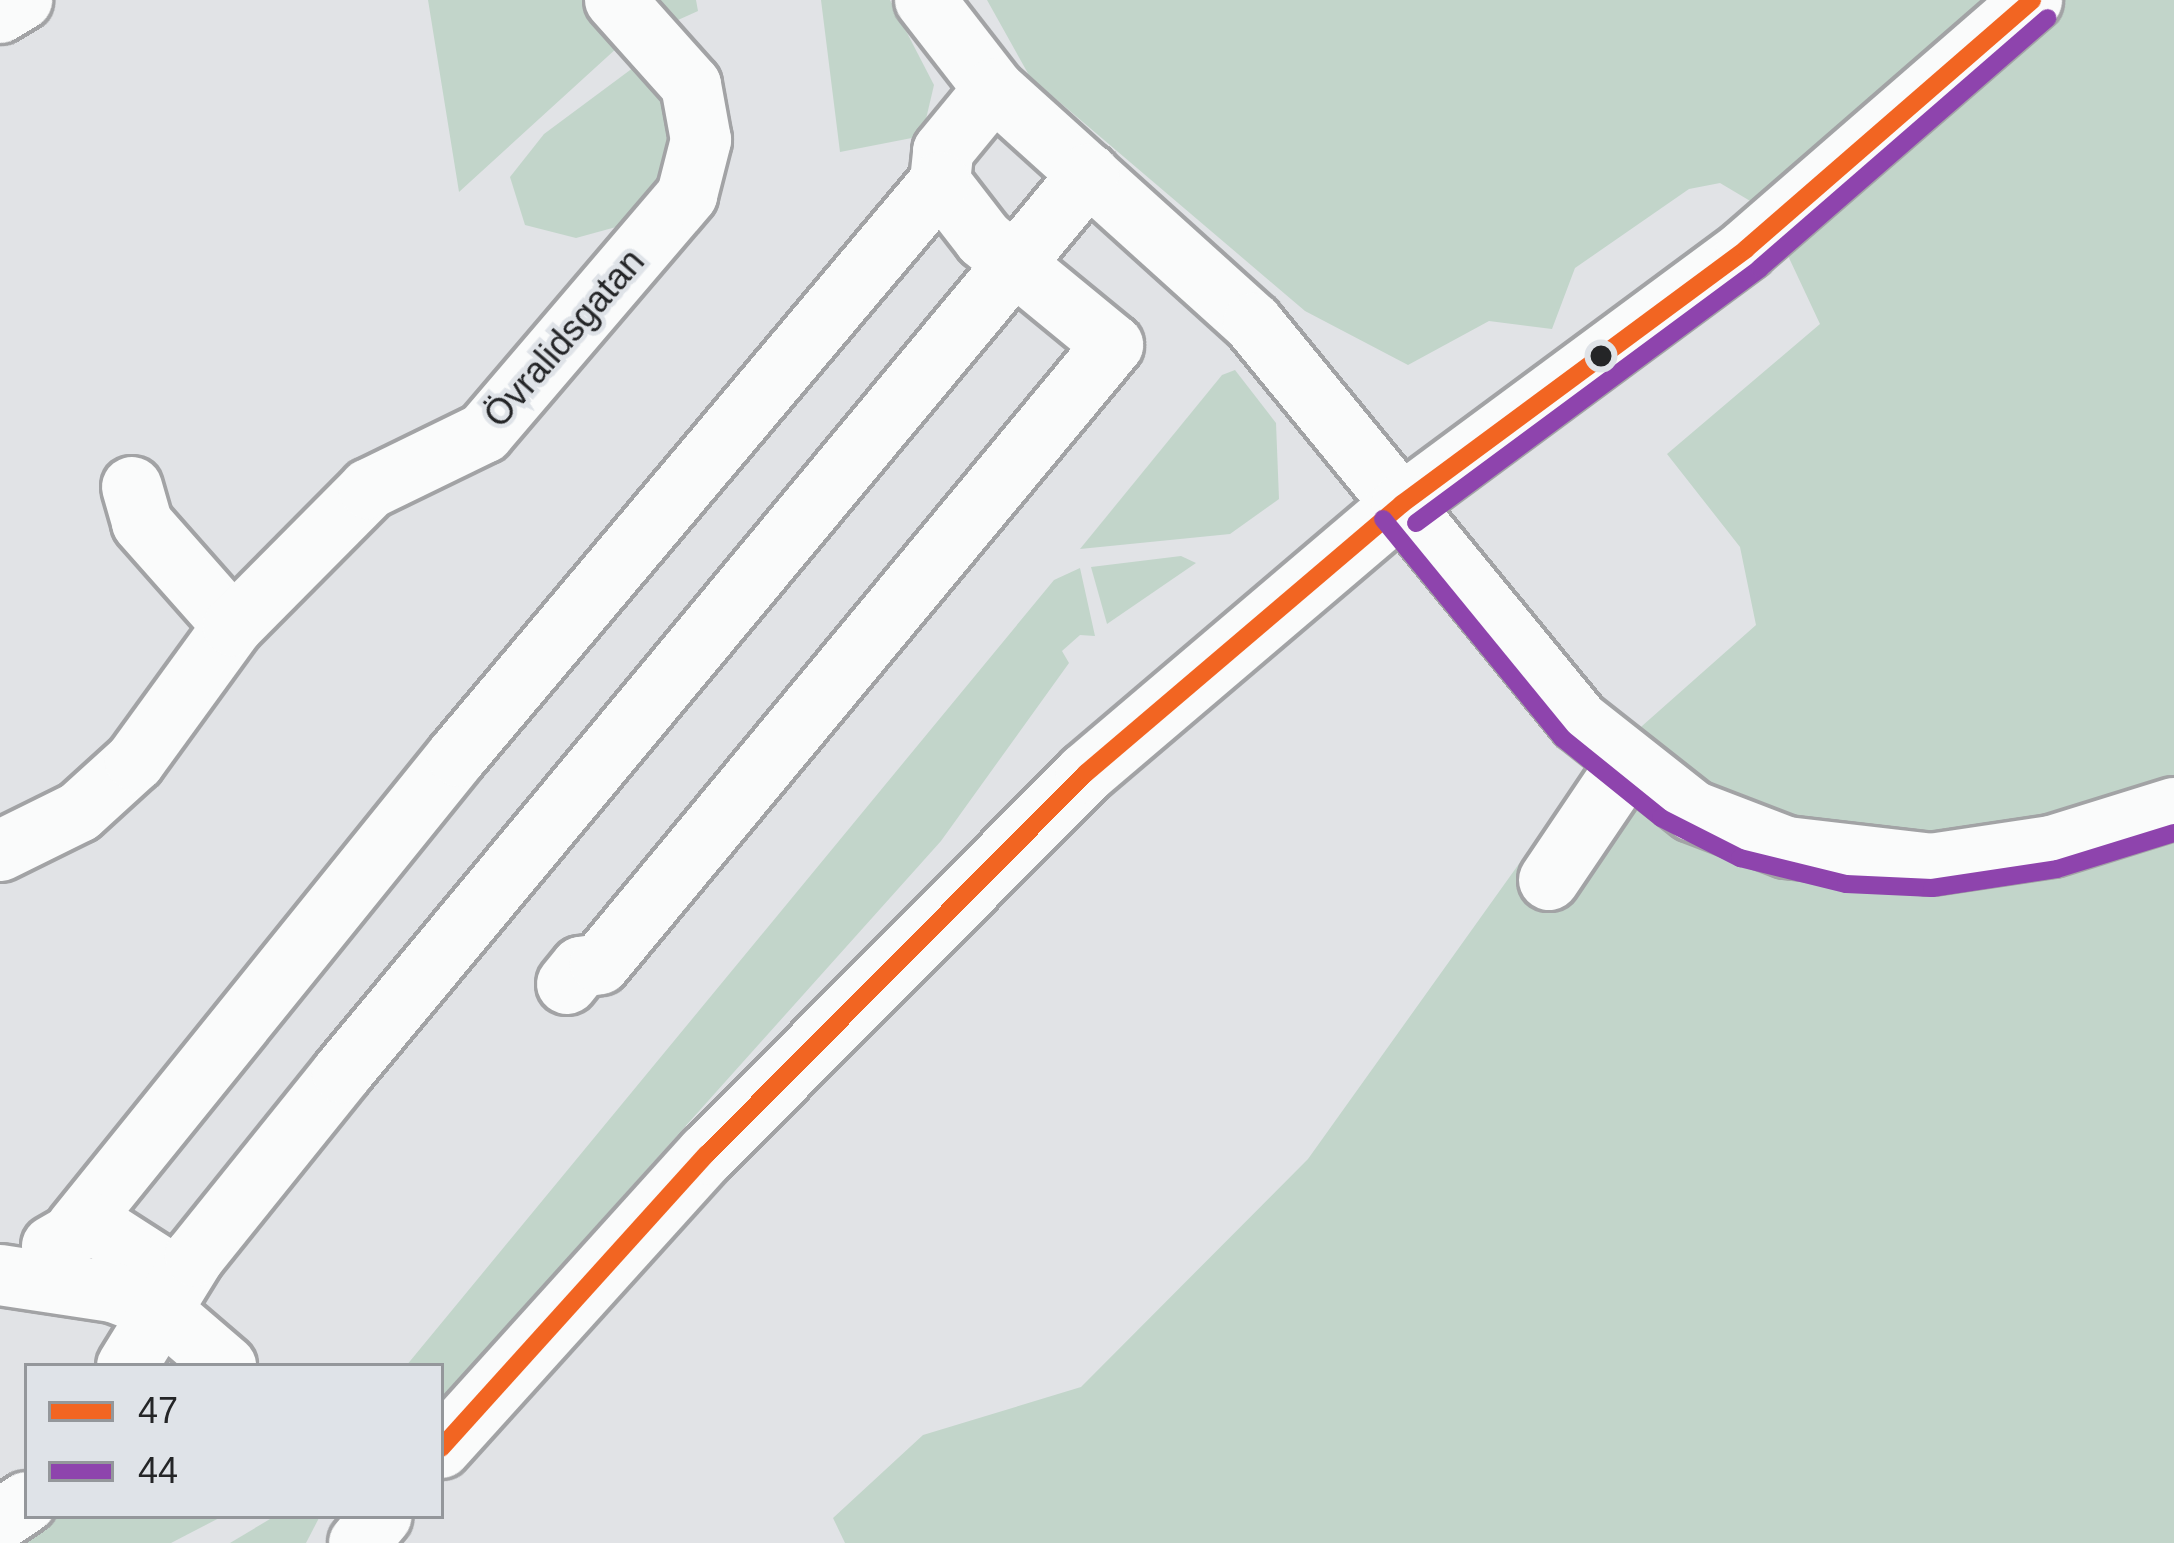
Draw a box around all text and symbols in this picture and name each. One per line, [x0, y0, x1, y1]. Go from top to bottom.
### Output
street label: Övralidsgatan [475, 240, 653, 436]
unlabelled marker [1590, 345, 1612, 367]
legend [24, 1363, 444, 1519]
text: 47 [138, 1390, 178, 1431]
text: 44 [138, 1450, 178, 1491]

